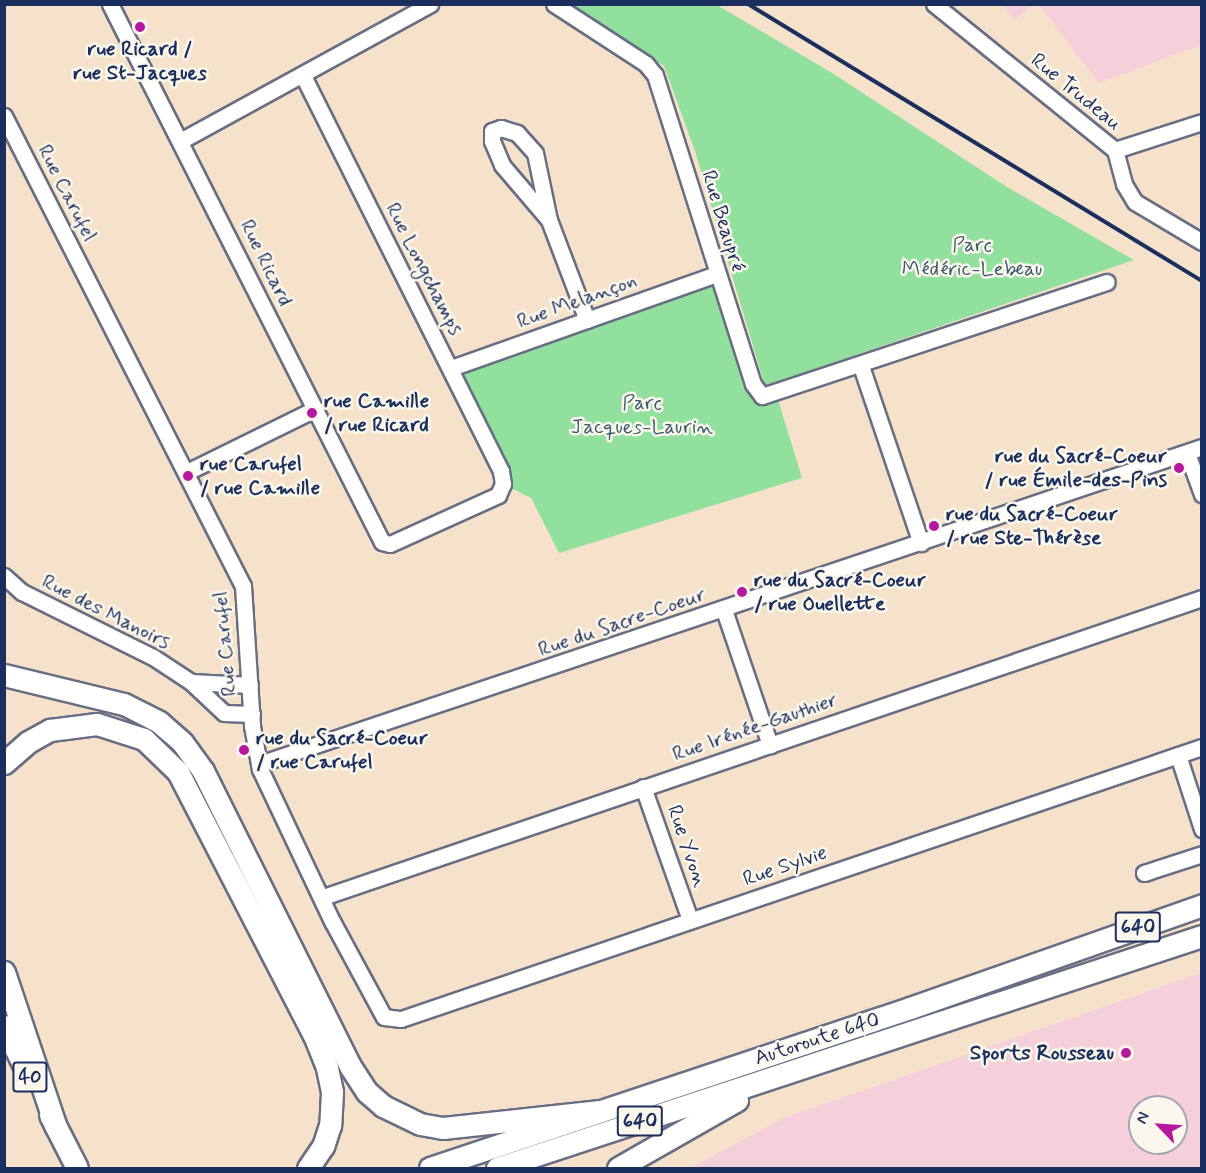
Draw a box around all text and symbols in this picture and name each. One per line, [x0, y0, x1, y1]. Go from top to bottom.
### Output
marker: rue Ricard / rue St-Jacques [133, 20, 147, 34]
place label: rue Ricard / rue St-Jacques [73, 36, 207, 86]
street label: Rue Trudeau [1027, 49, 1125, 135]
street label: Rue Carufel [33, 142, 101, 244]
street label: Rue Beaupré [695, 165, 751, 277]
street label: Rue Longchamps [380, 198, 468, 340]
street label: Rue Ricard [234, 216, 298, 310]
park label: Parc Médéric-Lebeau [902, 232, 1042, 282]
street label: Rue Melançon [514, 268, 640, 334]
place label: rue Camille / rue Ricard [324, 388, 428, 438]
park label: Parc Jacques-Laurin [571, 390, 713, 440]
marker: rue Camille / rue Ricard [305, 406, 319, 420]
place label: rue du Sacré-Coeur / rue Émile-des-Pins [984, 443, 1167, 493]
place label: rue Carufel / rue Camille [200, 451, 318, 501]
marker: rue du Sacré-Coeur / rue Émile-des-Pins [1172, 461, 1186, 475]
marker: rue Carufel / rue Camille [181, 469, 195, 483]
place label: rue du Sacré-Coeur / rue Ste-Thérèse [946, 501, 1119, 551]
marker: rue du Sacré-Coeur / rue Ste-Thérèse [927, 519, 941, 533]
place label: rue du Sacré-Coeur / rue Ouellette [754, 567, 927, 617]
street label: Rue des Manoirs [36, 568, 176, 656]
street label: Rue du Sacre-Coeur [534, 581, 710, 663]
marker: rue du Sacré-Coeur / rue Ouellette [735, 585, 749, 599]
street label: Rue Carufel [208, 593, 242, 695]
street label: Rue Irénée-Gauthier [667, 686, 843, 768]
place label: rue du Sacré-Coeur / rue Carufel [256, 725, 429, 775]
marker: rue du Sacré-Coeur / rue Carufel [237, 743, 251, 757]
street label: Rue Yvon [661, 801, 713, 891]
street label: Rue Sylvie [740, 840, 830, 892]
road number: 640 [1114, 910, 1162, 944]
street label: Autoroute 640 [751, 1007, 883, 1071]
place label: Sports Rousseau [973, 1040, 1114, 1066]
marker: Sports Rousseau [1119, 1046, 1133, 1060]
road number: 40 [12, 1060, 48, 1094]
north arrow [1128, 1095, 1188, 1155]
road number: 640 [616, 1104, 664, 1138]
text: N [1131, 1109, 1155, 1127]

